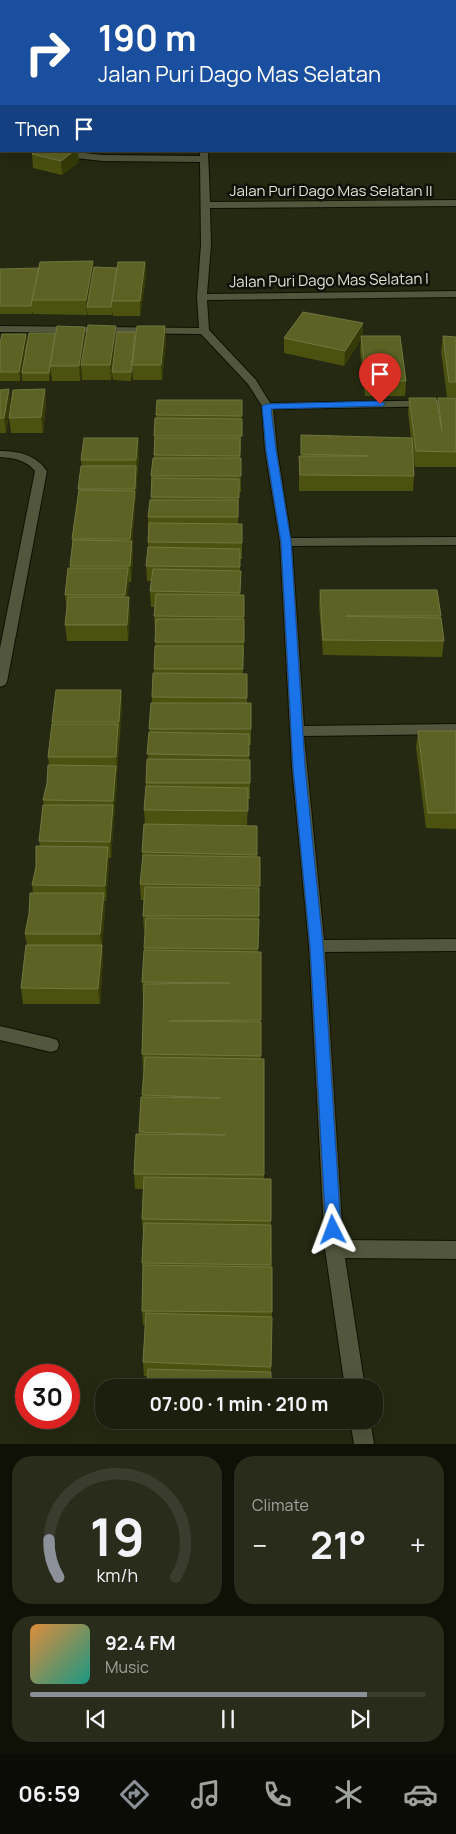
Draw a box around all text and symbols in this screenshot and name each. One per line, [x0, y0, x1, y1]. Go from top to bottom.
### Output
text: 190 m [98, 14, 197, 62]
icon: right [15, 20, 80, 85]
text: Jalan Puri Dago Mas Selatan [98, 59, 381, 89]
icon: arrive [70, 115, 98, 143]
text: Then [15, 116, 60, 142]
street label: Jalan Puri Dago Mas Selatan II [230, 180, 433, 201]
street label: Jalan Puri Dago Mas Selatan I [229, 268, 429, 292]
pin [359, 353, 401, 404]
icon: arrive [366, 360, 394, 388]
position arrow [306, 1203, 358, 1255]
speed limit sign: 30 [15, 1364, 80, 1429]
text: 07:00 · 1 min · 210 m [150, 1391, 328, 1417]
text: Climate [252, 1494, 309, 1516]
text: 19 [89, 1501, 145, 1572]
text: 21° [310, 1518, 367, 1570]
text: − [252, 1526, 267, 1564]
text: + [410, 1526, 426, 1564]
text: km/h [96, 1563, 138, 1587]
text: 92.4 FM [105, 1630, 175, 1656]
text: Music [105, 1656, 149, 1678]
icon: previous [82, 1705, 110, 1733]
icon: pause [214, 1705, 242, 1733]
icon: next [346, 1705, 374, 1733]
icon: directions [117, 1777, 152, 1812]
icon: music [188, 1777, 223, 1812]
icon: phone [260, 1777, 295, 1812]
icon: climate [331, 1777, 366, 1812]
icon: car [403, 1777, 438, 1812]
text: 06:59 [18, 1779, 80, 1809]

